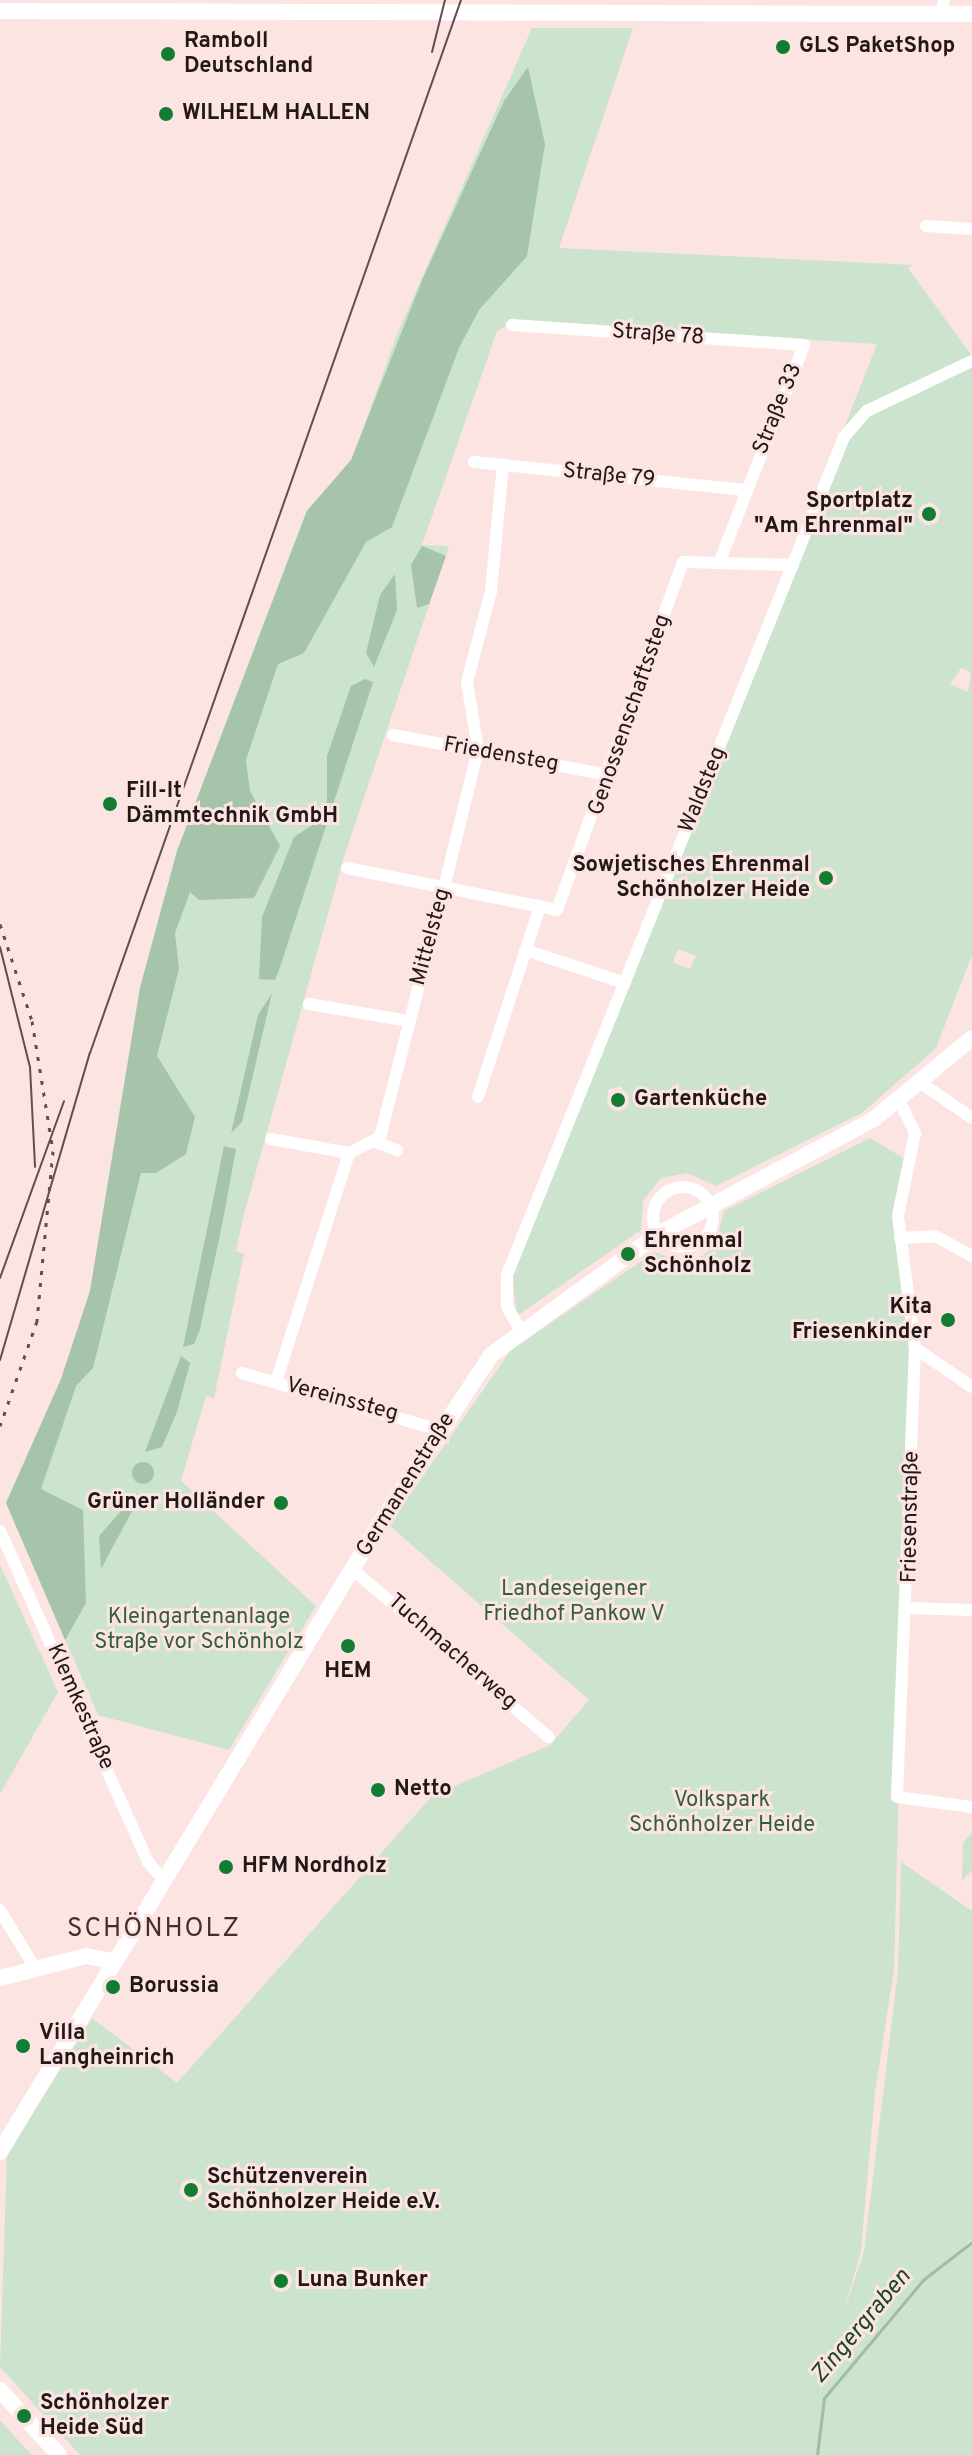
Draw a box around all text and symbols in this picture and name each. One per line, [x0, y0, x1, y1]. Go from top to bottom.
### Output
place label: Ramboll Deutschland [184, 28, 313, 80]
place label: GLS PaketShop [799, 34, 955, 60]
marker: GLS PaketShop [774, 38, 792, 56]
marker: Ramboll Deutschland [159, 45, 177, 63]
place label: WILHELM HALLEN [182, 101, 370, 127]
marker: WILHELM HALLEN [157, 105, 175, 123]
street label: Straße 78 [610, 319, 706, 351]
street label: Straße 33 [748, 360, 808, 458]
street label: Straße 79 [561, 458, 657, 494]
place label: Sportplatz "Am Ehrenmal" [754, 488, 913, 540]
marker: Sportplatz "Am Ehrenmal" [920, 505, 938, 523]
street label: Genossenschaftssteg [583, 611, 677, 819]
street label: Friedensteg [441, 732, 561, 778]
street label: Waldsteg [674, 743, 732, 837]
place label: Fill-It Dämmtechnik GmbH [126, 778, 338, 830]
marker: Fill-It Dämmtechnik GmbH [101, 795, 119, 813]
place label: Sowjetisches Ehrenmal Schönholzer Heide [572, 852, 810, 904]
marker: Sowjetisches Ehrenmal Schönholzer Heide [817, 869, 835, 887]
street label: Mittelsteg [405, 885, 457, 989]
place label: Gartenküche [634, 1087, 767, 1113]
marker: Gartenküche [609, 1091, 627, 1109]
place label: Ehrenmal Schönholz [644, 1228, 752, 1280]
marker: Ehrenmal Schönholz [619, 1245, 637, 1263]
place label: Kita Friesenkinder [792, 1294, 932, 1346]
marker: Kita Friesenkinder [939, 1311, 957, 1329]
street label: Vereinssteg [283, 1372, 401, 1428]
street label: Germanenstraße [351, 1408, 461, 1562]
street label: Friesenstraße [897, 1451, 925, 1583]
place label: Grüner Holländer [87, 1490, 265, 1516]
marker: Grüner Holländer [272, 1494, 290, 1512]
park label: Landeseigener Friedhof Pankow V [483, 1576, 665, 1628]
street label: Tuchmacherweg [382, 1589, 522, 1715]
park label: Kleingartenanlage Straße vor Schönholz [94, 1604, 304, 1656]
marker: HEM [339, 1637, 357, 1655]
street label: Klemkestraße [41, 1640, 119, 1774]
place label: HEM [324, 1659, 372, 1685]
place label: Netto [394, 1777, 452, 1803]
marker: Netto [369, 1781, 387, 1799]
park label: Volkspark Schönholzer Heide [629, 1787, 815, 1838]
place label: HFM Nordholz [242, 1854, 387, 1880]
marker: HFM Nordholz [217, 1858, 235, 1876]
district label: SCHÖNHOLZ [67, 1914, 241, 1946]
place label: Borussia [129, 1974, 219, 2000]
marker: Borussia [104, 1978, 122, 1996]
place label: Villa Langheinrich [39, 2020, 175, 2072]
marker: Villa Langheinrich [14, 2037, 32, 2055]
place label: Schützenverein Schönholzer Heide e.V. [207, 2164, 440, 2216]
marker: Schützenverein Schönholzer Heide e.V. [182, 2181, 200, 2199]
water label: Zingergraben [806, 2264, 918, 2390]
place label: Luna Bunker [297, 2268, 428, 2294]
marker: Luna Bunker [272, 2272, 290, 2290]
place label: Schönholzer Heide Süd [40, 2390, 169, 2442]
marker: Schönholzer Heide Süd [15, 2407, 33, 2425]

